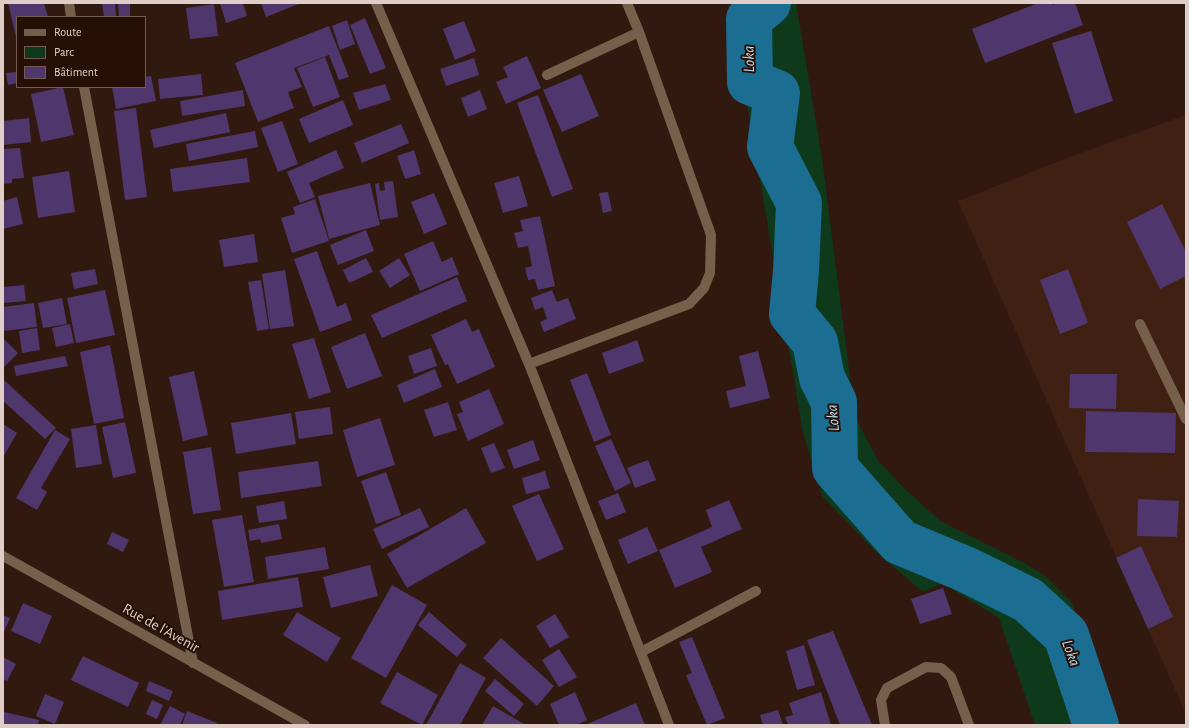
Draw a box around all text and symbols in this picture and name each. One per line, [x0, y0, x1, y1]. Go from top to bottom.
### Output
legend [16, 16, 146, 88]
text: Route [54, 26, 81, 38]
water label: Loka [739, 45, 759, 73]
text: Parc [54, 46, 74, 58]
text: Bâtiment [54, 66, 98, 78]
water label: Loka [822, 404, 844, 432]
street label: Rue de l'Avenir [119, 599, 203, 657]
water label: Loka [1057, 637, 1085, 669]

